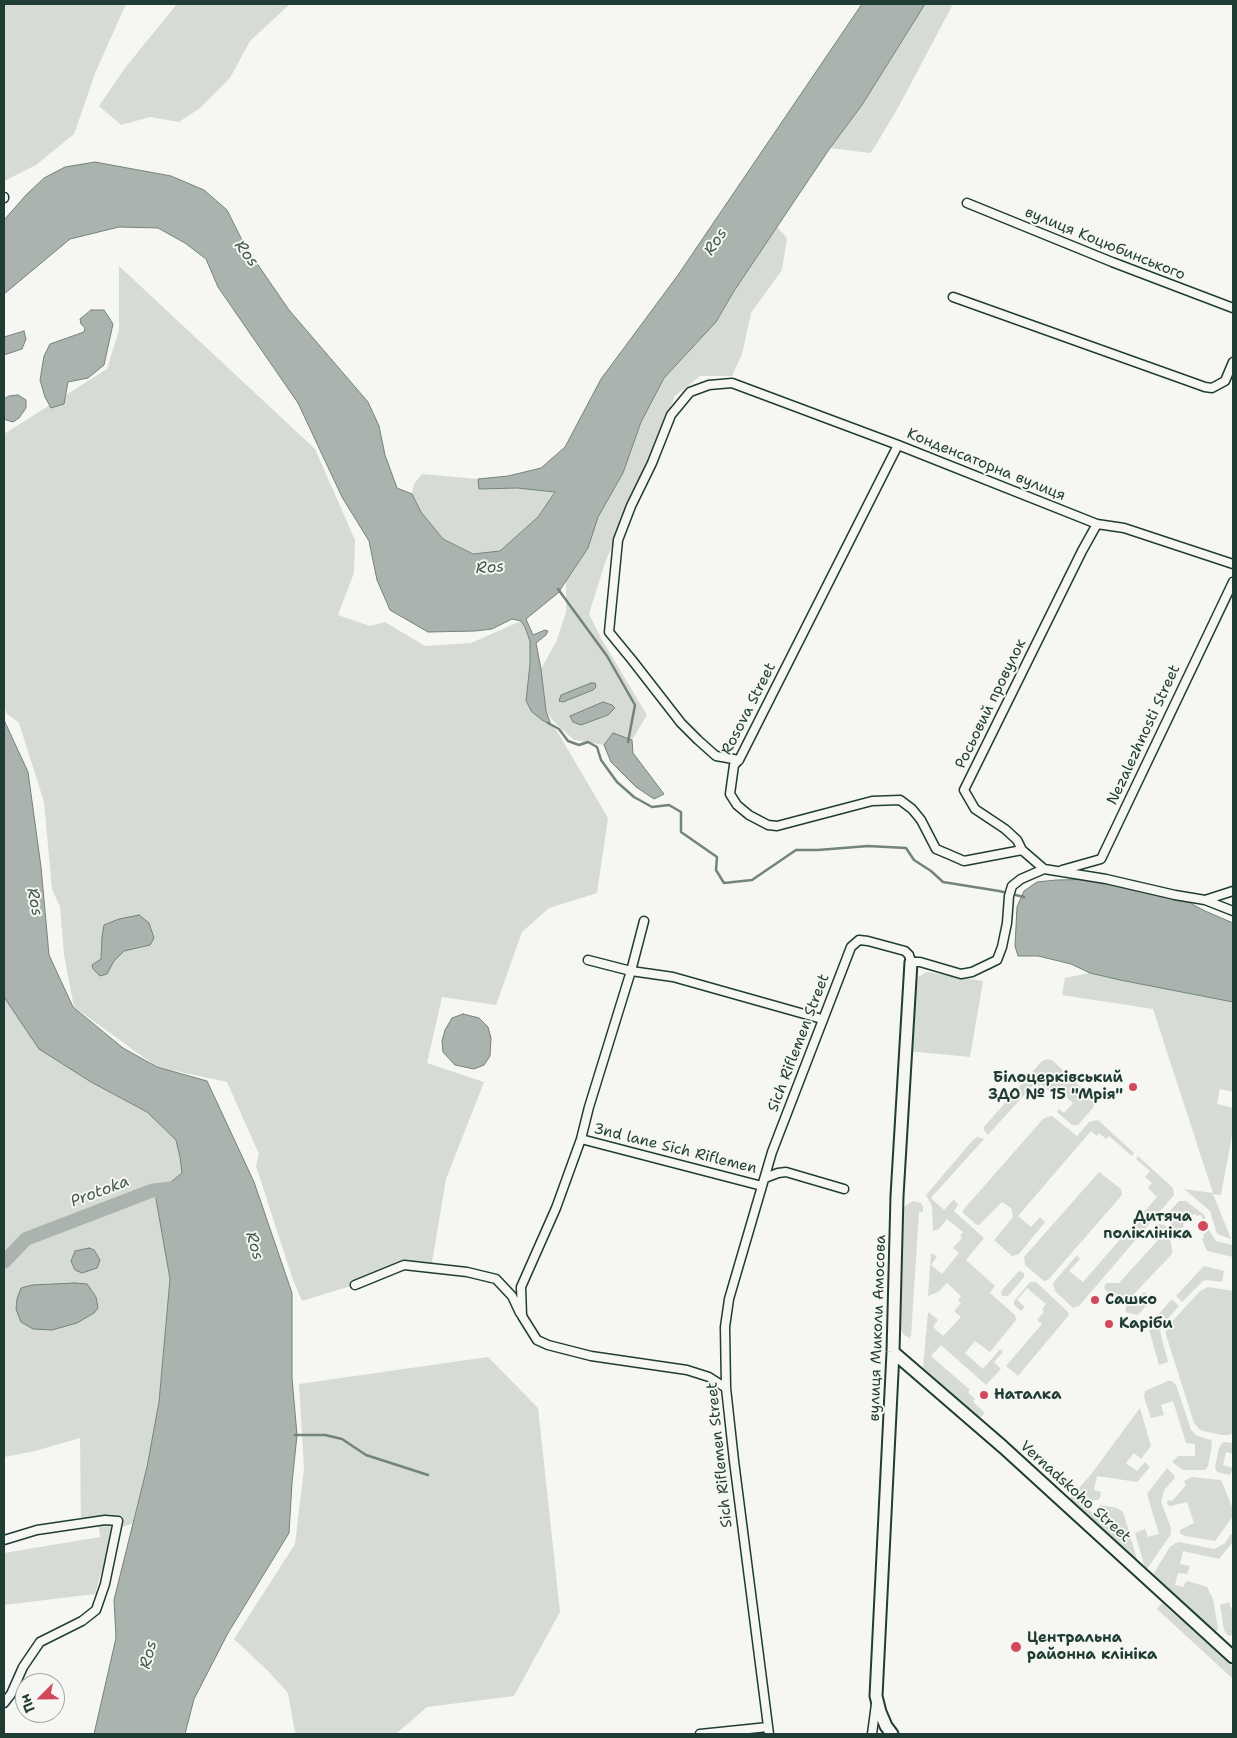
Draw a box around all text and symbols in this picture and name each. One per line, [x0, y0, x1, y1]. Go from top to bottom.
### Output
street label: вулиця Коцюбинського [1022, 204, 1188, 284]
water label: Ros [700, 225, 732, 259]
water label: Ros [230, 237, 262, 271]
street label: Конденсаторна вулиця [904, 425, 1068, 505]
water label: Ros [475, 557, 505, 579]
street label: Росьовий провулок [952, 636, 1030, 772]
street label: Rosova Street [718, 660, 780, 758]
street label: Nezalezhnosti Street [1104, 662, 1184, 808]
water label: Ros [22, 886, 46, 918]
street label: Sich Riflemen Street [764, 971, 834, 1115]
place label: Білоцерківський ЗДО № 15 "Мрія" [989, 1069, 1123, 1104]
marker: Білоцерківський ЗДО № 15 "Мрія" [1127, 1081, 1139, 1093]
street label: 3nd lane Sich Riflemen [592, 1120, 758, 1178]
water label: Protoka [68, 1172, 132, 1212]
place label: Дитяча поліклініка [1103, 1208, 1192, 1243]
marker: Дитяча поліклініка [1196, 1219, 1210, 1233]
water label: Ros [241, 1230, 267, 1262]
street label: вулиця Миколи Амосова [866, 1234, 890, 1422]
place label: Сашко [1105, 1291, 1157, 1309]
marker: Сашко [1089, 1294, 1101, 1306]
place label: Каріби [1119, 1315, 1173, 1333]
marker: Каріби [1103, 1318, 1115, 1330]
street label: Sich Riflemen Street [703, 1381, 737, 1529]
place label: Наталка [994, 1386, 1061, 1404]
marker: Наталка [978, 1389, 990, 1401]
street label: Vernadskoho Street [1016, 1437, 1134, 1547]
place label: Центральна районна клініка [1027, 1629, 1157, 1664]
water label: Ros [136, 1639, 162, 1671]
marker: Центральна районна клініка [1009, 1640, 1023, 1654]
north arrow [15, 1673, 65, 1723]
text: Пн [15, 1691, 39, 1716]

